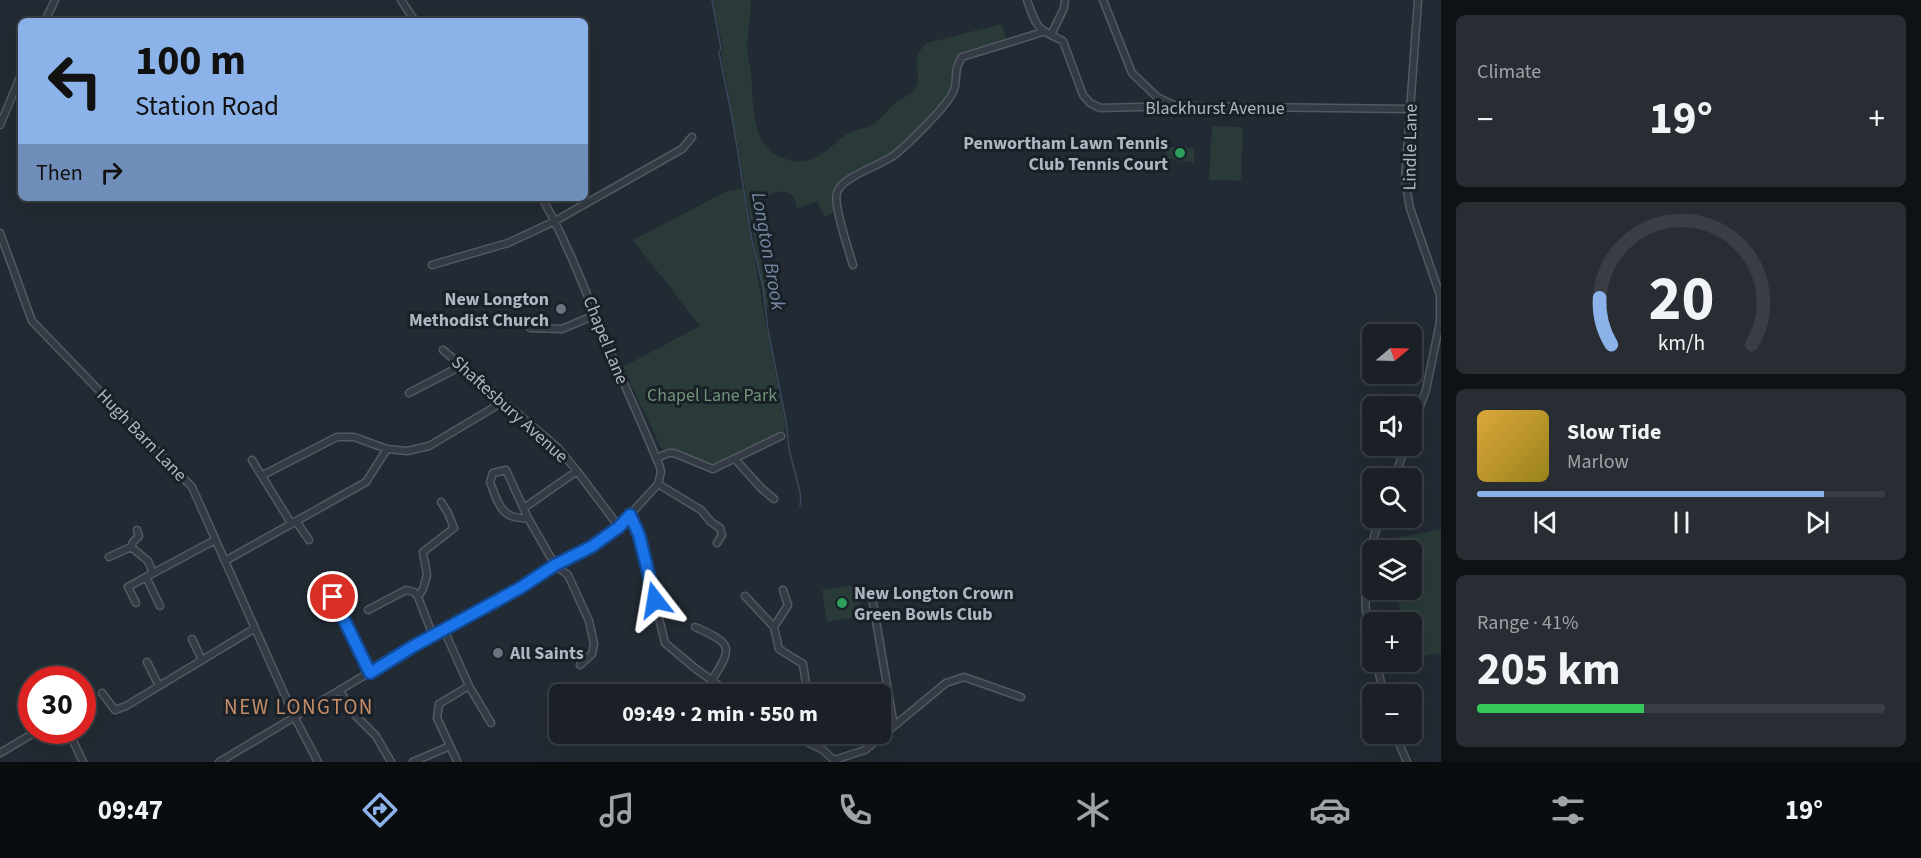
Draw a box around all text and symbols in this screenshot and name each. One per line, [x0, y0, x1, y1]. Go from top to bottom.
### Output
text: 100 m [135, 31, 246, 91]
icon: left [36, 42, 114, 120]
text: Climate [1477, 58, 1541, 86]
text: Station Road [135, 87, 279, 126]
text: 19° [1649, 87, 1713, 151]
street label: Blackhurst Avenue [1145, 96, 1285, 121]
text: − [1477, 96, 1493, 143]
text: + [1869, 96, 1885, 143]
street label: Lindle Lane [1397, 103, 1424, 191]
place label: Penwortham Lawn Tennis Club Tennis Court [963, 131, 1168, 177]
marker: Penwortham Lawn Tennis Club Tennis Court [1173, 146, 1187, 160]
icon: right [95, 156, 128, 189]
text: Then [36, 157, 83, 189]
water label: Longton Brook [744, 190, 792, 313]
text: 20 [1648, 255, 1714, 344]
place label: New Longton Methodist Church [409, 287, 549, 333]
street label: Chapel Lane [577, 292, 635, 388]
marker: New Longton Methodist Church [554, 302, 568, 316]
north arrow [1362, 324, 1422, 384]
map controls [1362, 324, 1422, 744]
text: km/h [1657, 328, 1705, 359]
street label: Shaftesbury Avenue [446, 350, 574, 469]
park label: Chapel Lane Park [647, 383, 777, 408]
street label: Hugh Barn Lane [91, 384, 192, 487]
button: sound [1362, 396, 1422, 456]
text: Slow Tide [1567, 416, 1661, 448]
text: Marlow [1567, 448, 1629, 476]
button: search [1362, 468, 1422, 528]
icon: previous [1529, 506, 1562, 539]
icon: pause [1665, 506, 1698, 539]
icon: next [1801, 506, 1834, 539]
button: layers [1362, 540, 1422, 600]
position arrow [623, 568, 687, 632]
pin [307, 571, 358, 622]
icon: arrive [316, 580, 349, 613]
place label: New Longton Crown Green Bowls Club [854, 581, 1014, 627]
marker: New Longton Crown Green Bowls Club [835, 596, 849, 610]
text: Range · 41% [1477, 609, 1578, 637]
button: + [1362, 612, 1422, 672]
text: 205 km [1477, 638, 1621, 702]
place label: All Saints [509, 641, 584, 666]
marker: All Saints [491, 646, 505, 660]
speed limit sign: 30 [18, 666, 96, 744]
button: − [1362, 684, 1422, 744]
district label: NEW LONGTON [224, 692, 374, 722]
text: 09:49 · 2 min · 550 m [622, 698, 818, 730]
icon: directions [359, 789, 401, 831]
icon: music [596, 789, 638, 831]
icon: phone [834, 789, 876, 831]
icon: climate [1072, 789, 1114, 831]
icon: car [1309, 789, 1351, 831]
icon: filters [1547, 789, 1589, 831]
text: 09:47 [98, 791, 163, 830]
text: 19° [1785, 791, 1823, 830]

